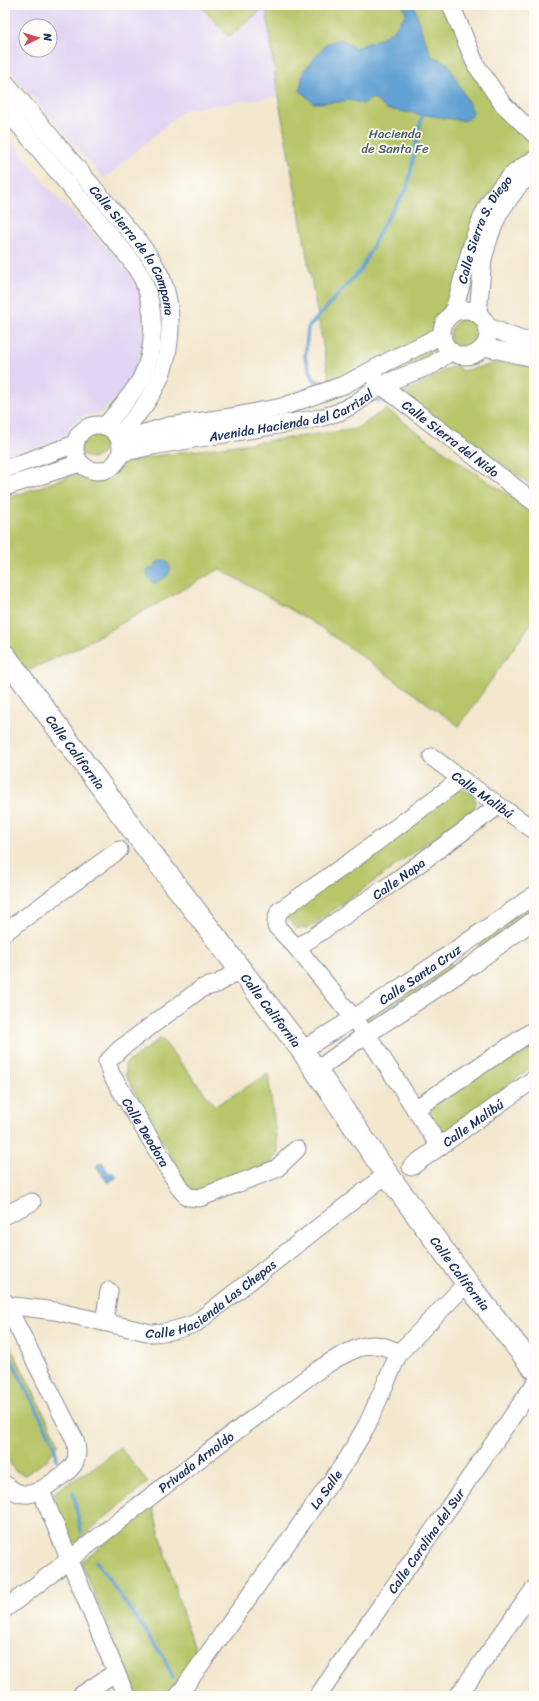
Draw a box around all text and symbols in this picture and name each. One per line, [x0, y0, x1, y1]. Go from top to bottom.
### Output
north arrow [18, 18, 58, 58]
text: N [38, 32, 57, 42]
park label: Hacienda de Santa Fe [361, 122, 429, 160]
street label: Calle Sierra S. Diego [450, 169, 518, 286]
street label: Calle Sierra de la Campana [84, 179, 181, 317]
street label: Avenida Hacienda del Carrizal [206, 382, 378, 448]
street label: Calle Sierra del Nido [397, 393, 505, 483]
street label: Calle California [40, 709, 112, 795]
street label: Calle Malibú [447, 764, 519, 824]
street label: Calle Napa [367, 851, 430, 906]
street label: Calle Santa Cruz [374, 938, 467, 1011]
street label: Calle California [235, 968, 308, 1053]
street label: Calle Deodora [116, 1093, 176, 1172]
street label: Calle Malibú [437, 1093, 508, 1153]
street label: Calle California [424, 1231, 496, 1316]
street label: Calle Hacienda Las Chepas [144, 1253, 282, 1345]
street label: Privada Arnoldo [153, 1425, 239, 1499]
street label: La Salle [303, 1465, 348, 1514]
street label: Calle Carolina del Sur [381, 1483, 471, 1598]

